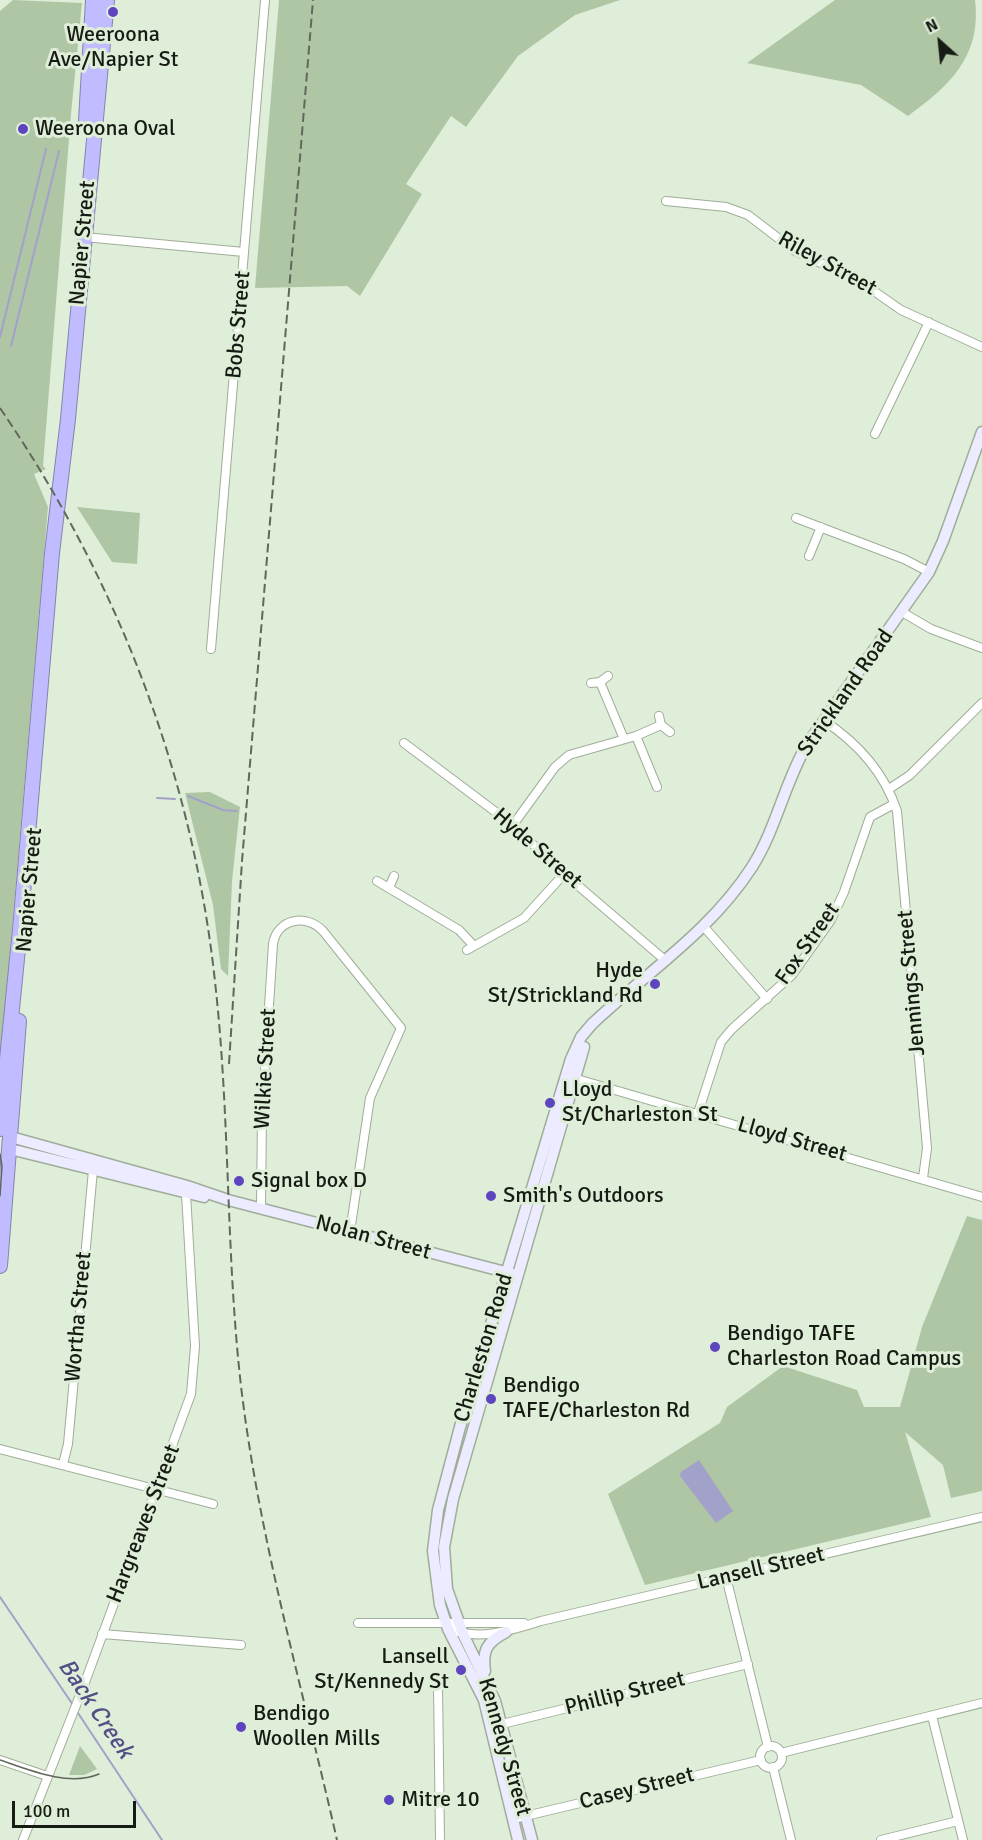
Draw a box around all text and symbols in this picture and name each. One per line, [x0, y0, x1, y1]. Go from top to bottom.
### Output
marker: Weeroona Ave/Napier St [106, 5, 120, 19]
north arrow [910, 12, 970, 72]
text: N [922, 15, 941, 37]
place label: Weeroona Ave/Napier St [48, 22, 178, 74]
place label: Weeroona Oval [35, 116, 175, 142]
marker: Weeroona Oval [16, 122, 30, 136]
street label: Napier Street [64, 180, 102, 306]
street label: Riley Street [773, 226, 881, 302]
street label: Bobs Street [221, 270, 257, 380]
street label: Strickland Road [793, 625, 899, 761]
street label: Hyde Street [487, 803, 587, 895]
street label: Napier Street [11, 827, 49, 953]
street label: Fox Street [770, 898, 846, 990]
street label: Jennings Street [892, 909, 932, 1057]
place label: Hyde St/Strickland Rd [488, 958, 643, 1010]
marker: Hyde St/Strickland Rd [648, 977, 662, 991]
street label: Wilkie Street [250, 1008, 282, 1130]
place label: Lloyd St/Charleston St [562, 1077, 718, 1128]
marker: Lloyd St/Charleston St [543, 1096, 557, 1110]
street label: Lloyd Street [734, 1112, 850, 1168]
place label: Signal box D [251, 1168, 367, 1194]
marker: Signal box D [232, 1174, 246, 1188]
place label: Smith's Outdoors [503, 1183, 664, 1209]
marker: Smith's Outdoors [484, 1189, 498, 1203]
street label: Nolan Street [312, 1210, 434, 1266]
street label: Wortha Street [60, 1251, 98, 1383]
street label: Charleston Road [449, 1270, 519, 1426]
place label: Bendigo TAFE Charleston Road Campus [727, 1321, 961, 1372]
marker: Bendigo TAFE Charleston Road Campus [708, 1340, 722, 1354]
place label: Bendigo TAFE/Charleston Rd [503, 1373, 690, 1424]
marker: Bendigo TAFE/Charleston Rd [484, 1392, 498, 1406]
street label: Hargreaves Street [102, 1441, 186, 1607]
street label: Lansell Street [695, 1542, 827, 1596]
place label: Lansell St/Kennedy St [314, 1644, 449, 1696]
water label: Back Creek [51, 1654, 139, 1764]
marker: Lansell St/Kennedy St [454, 1663, 468, 1677]
street label: Phillip Street [562, 1666, 688, 1722]
street label: Kennedy Street [472, 1675, 536, 1819]
place label: Bendigo Woollen Mills [253, 1701, 380, 1753]
marker: Bendigo Woollen Mills [234, 1720, 248, 1734]
street label: Casey Street [577, 1762, 697, 1816]
place label: Mitre 10 [401, 1787, 480, 1813]
scale bar [15, 1789, 140, 1827]
marker: Mitre 10 [382, 1793, 396, 1807]
text: 100 m [23, 1800, 70, 1822]

